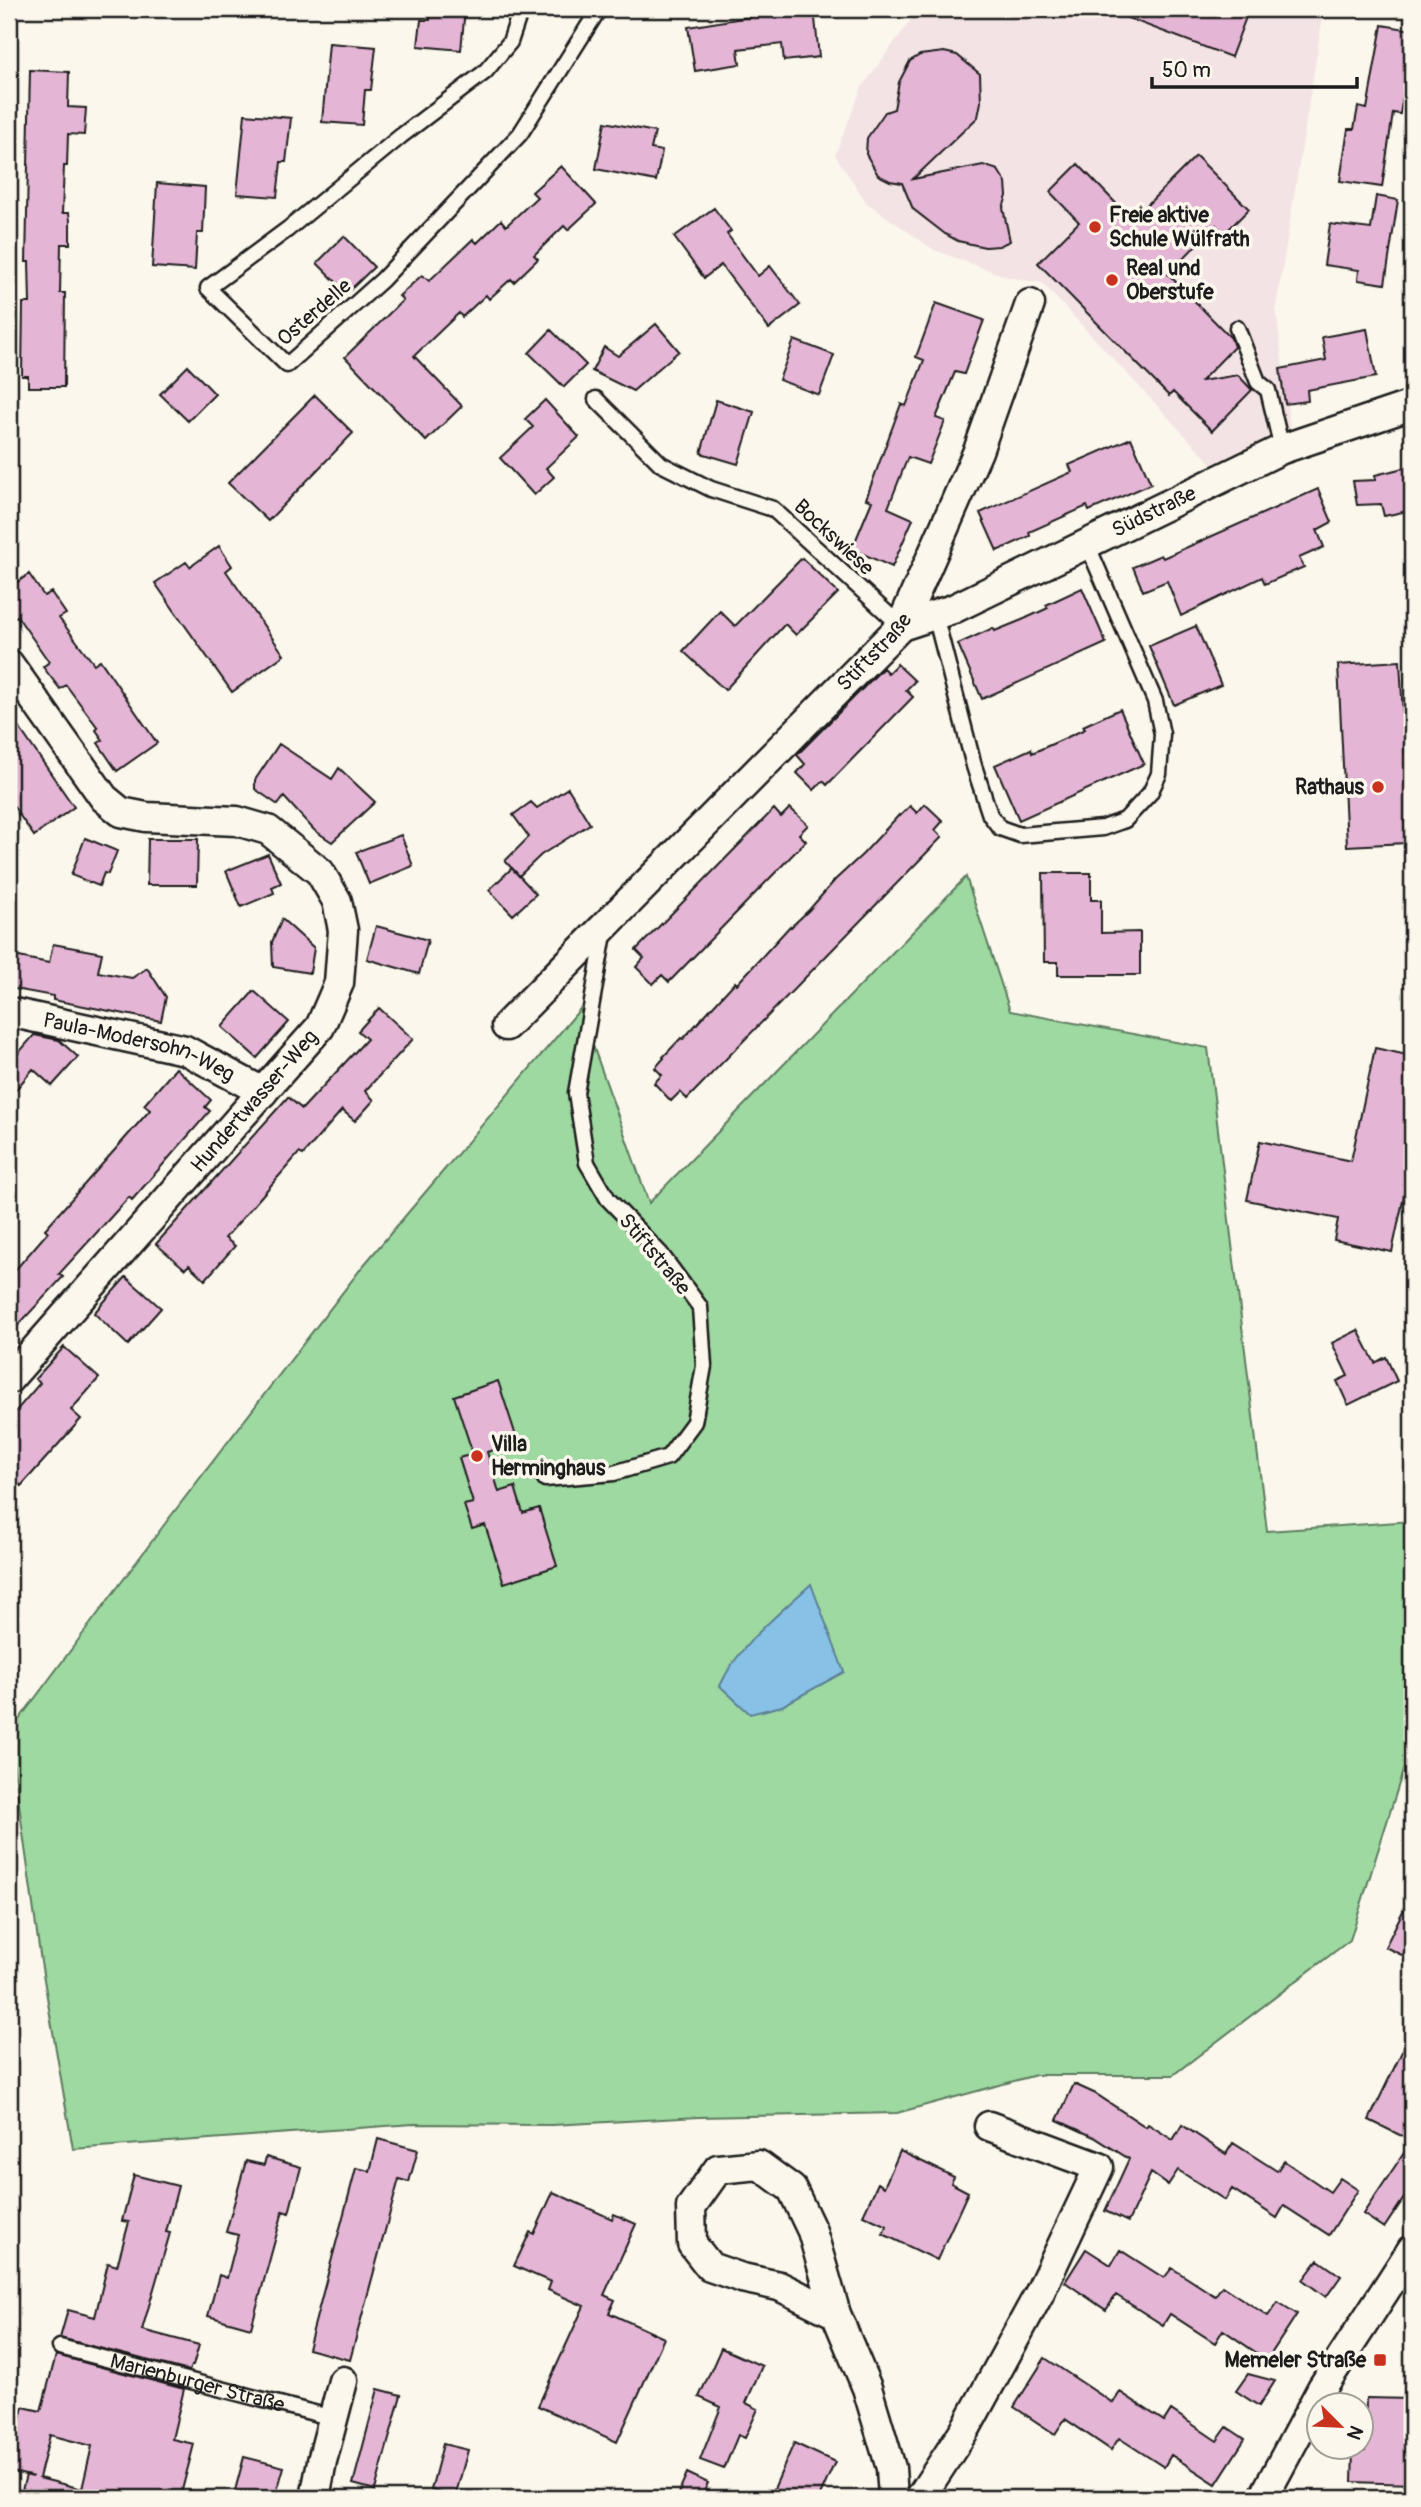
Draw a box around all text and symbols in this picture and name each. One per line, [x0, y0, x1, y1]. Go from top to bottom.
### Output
scale bar [1152, 46, 1356, 90]
text: 50 m [1162, 57, 1211, 84]
place label: Freie aktive Schule Wülfrath [1109, 202, 1250, 253]
marker: Freie aktive Schule Wülfrath [1087, 219, 1103, 235]
place label: Real und Oberstufe [1126, 255, 1214, 306]
street label: Osterdelle [272, 272, 358, 352]
marker: Real und Oberstufe [1104, 272, 1120, 288]
street label: Südstraße [1107, 480, 1201, 544]
street label: Bockswiese [788, 493, 880, 582]
street label: Stiftstraße [831, 609, 919, 697]
place label: Rathaus [1295, 774, 1365, 801]
marker: Rathaus [1370, 779, 1386, 795]
street label: Paula-Modersohn-Weg [41, 1007, 239, 1088]
street label: Hundertwasser-Weg [185, 1024, 324, 1178]
street label: Stiftstraße [613, 1208, 697, 1301]
place label: Villa Herminghaus [491, 1431, 606, 1482]
marker: Villa Herminghaus [469, 1448, 485, 1464]
place label: Memeler Straße [1225, 2347, 1367, 2374]
street label: Marienburger Straße [107, 2348, 288, 2419]
marker: Memeler Straße [1372, 2352, 1388, 2368]
north arrow [1306, 2392, 1376, 2462]
text: N [1341, 2422, 1368, 2443]

